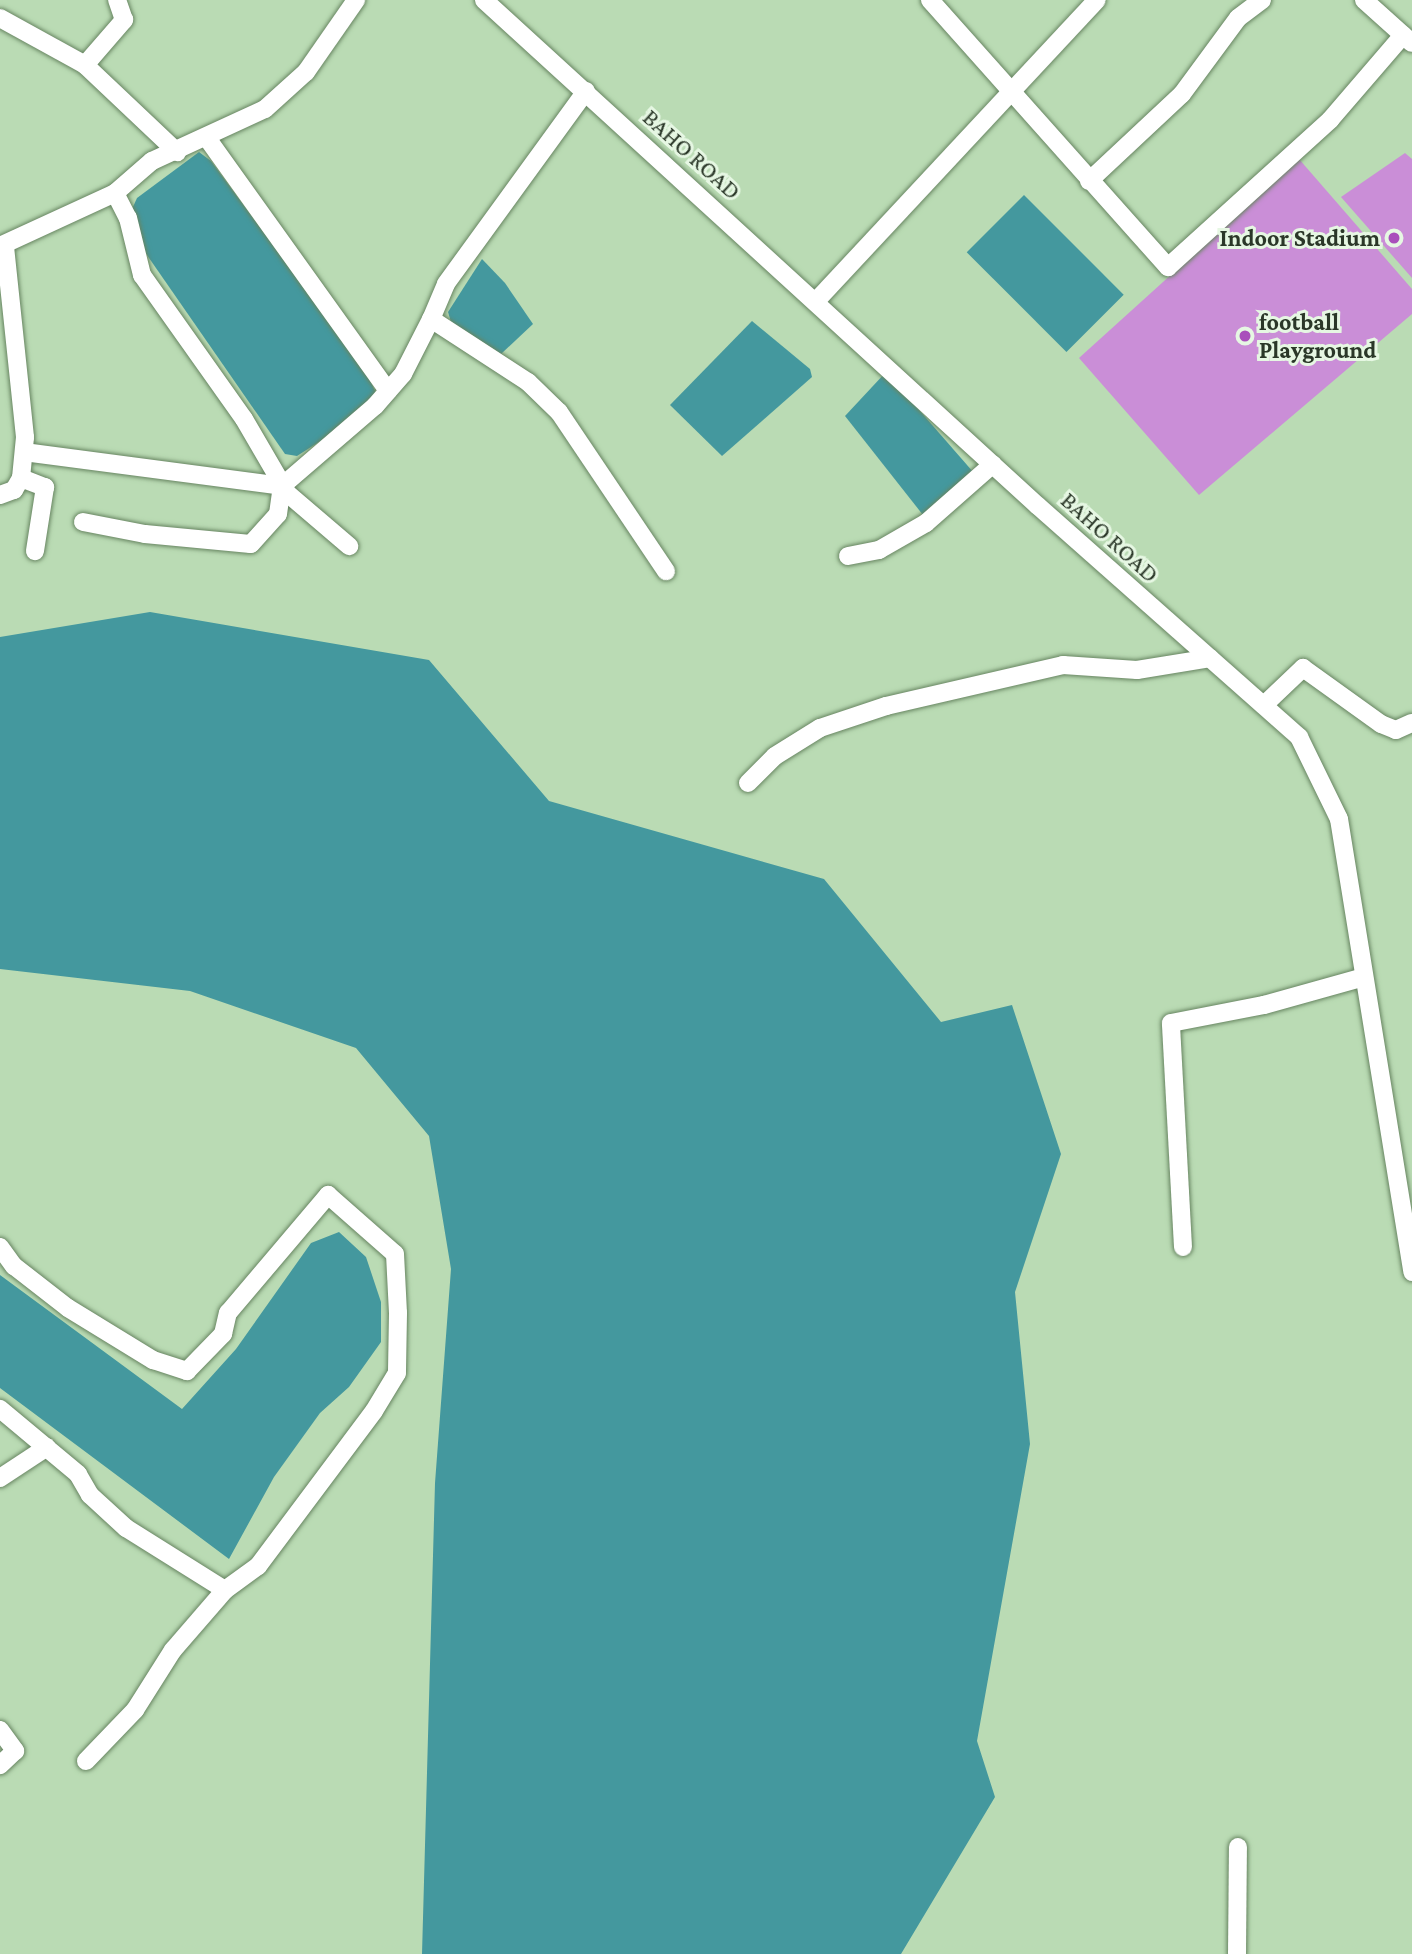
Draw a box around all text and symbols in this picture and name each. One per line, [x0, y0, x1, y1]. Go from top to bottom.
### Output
street label: BAHO ROAD [637, 103, 747, 205]
place label: Indoor Stadium [1220, 224, 1380, 252]
marker: Indoor Stadium [1386, 230, 1402, 246]
place label: football Playground [1259, 308, 1376, 364]
marker: football Playground [1237, 328, 1253, 344]
street label: BAHO ROAD [1055, 486, 1165, 588]

